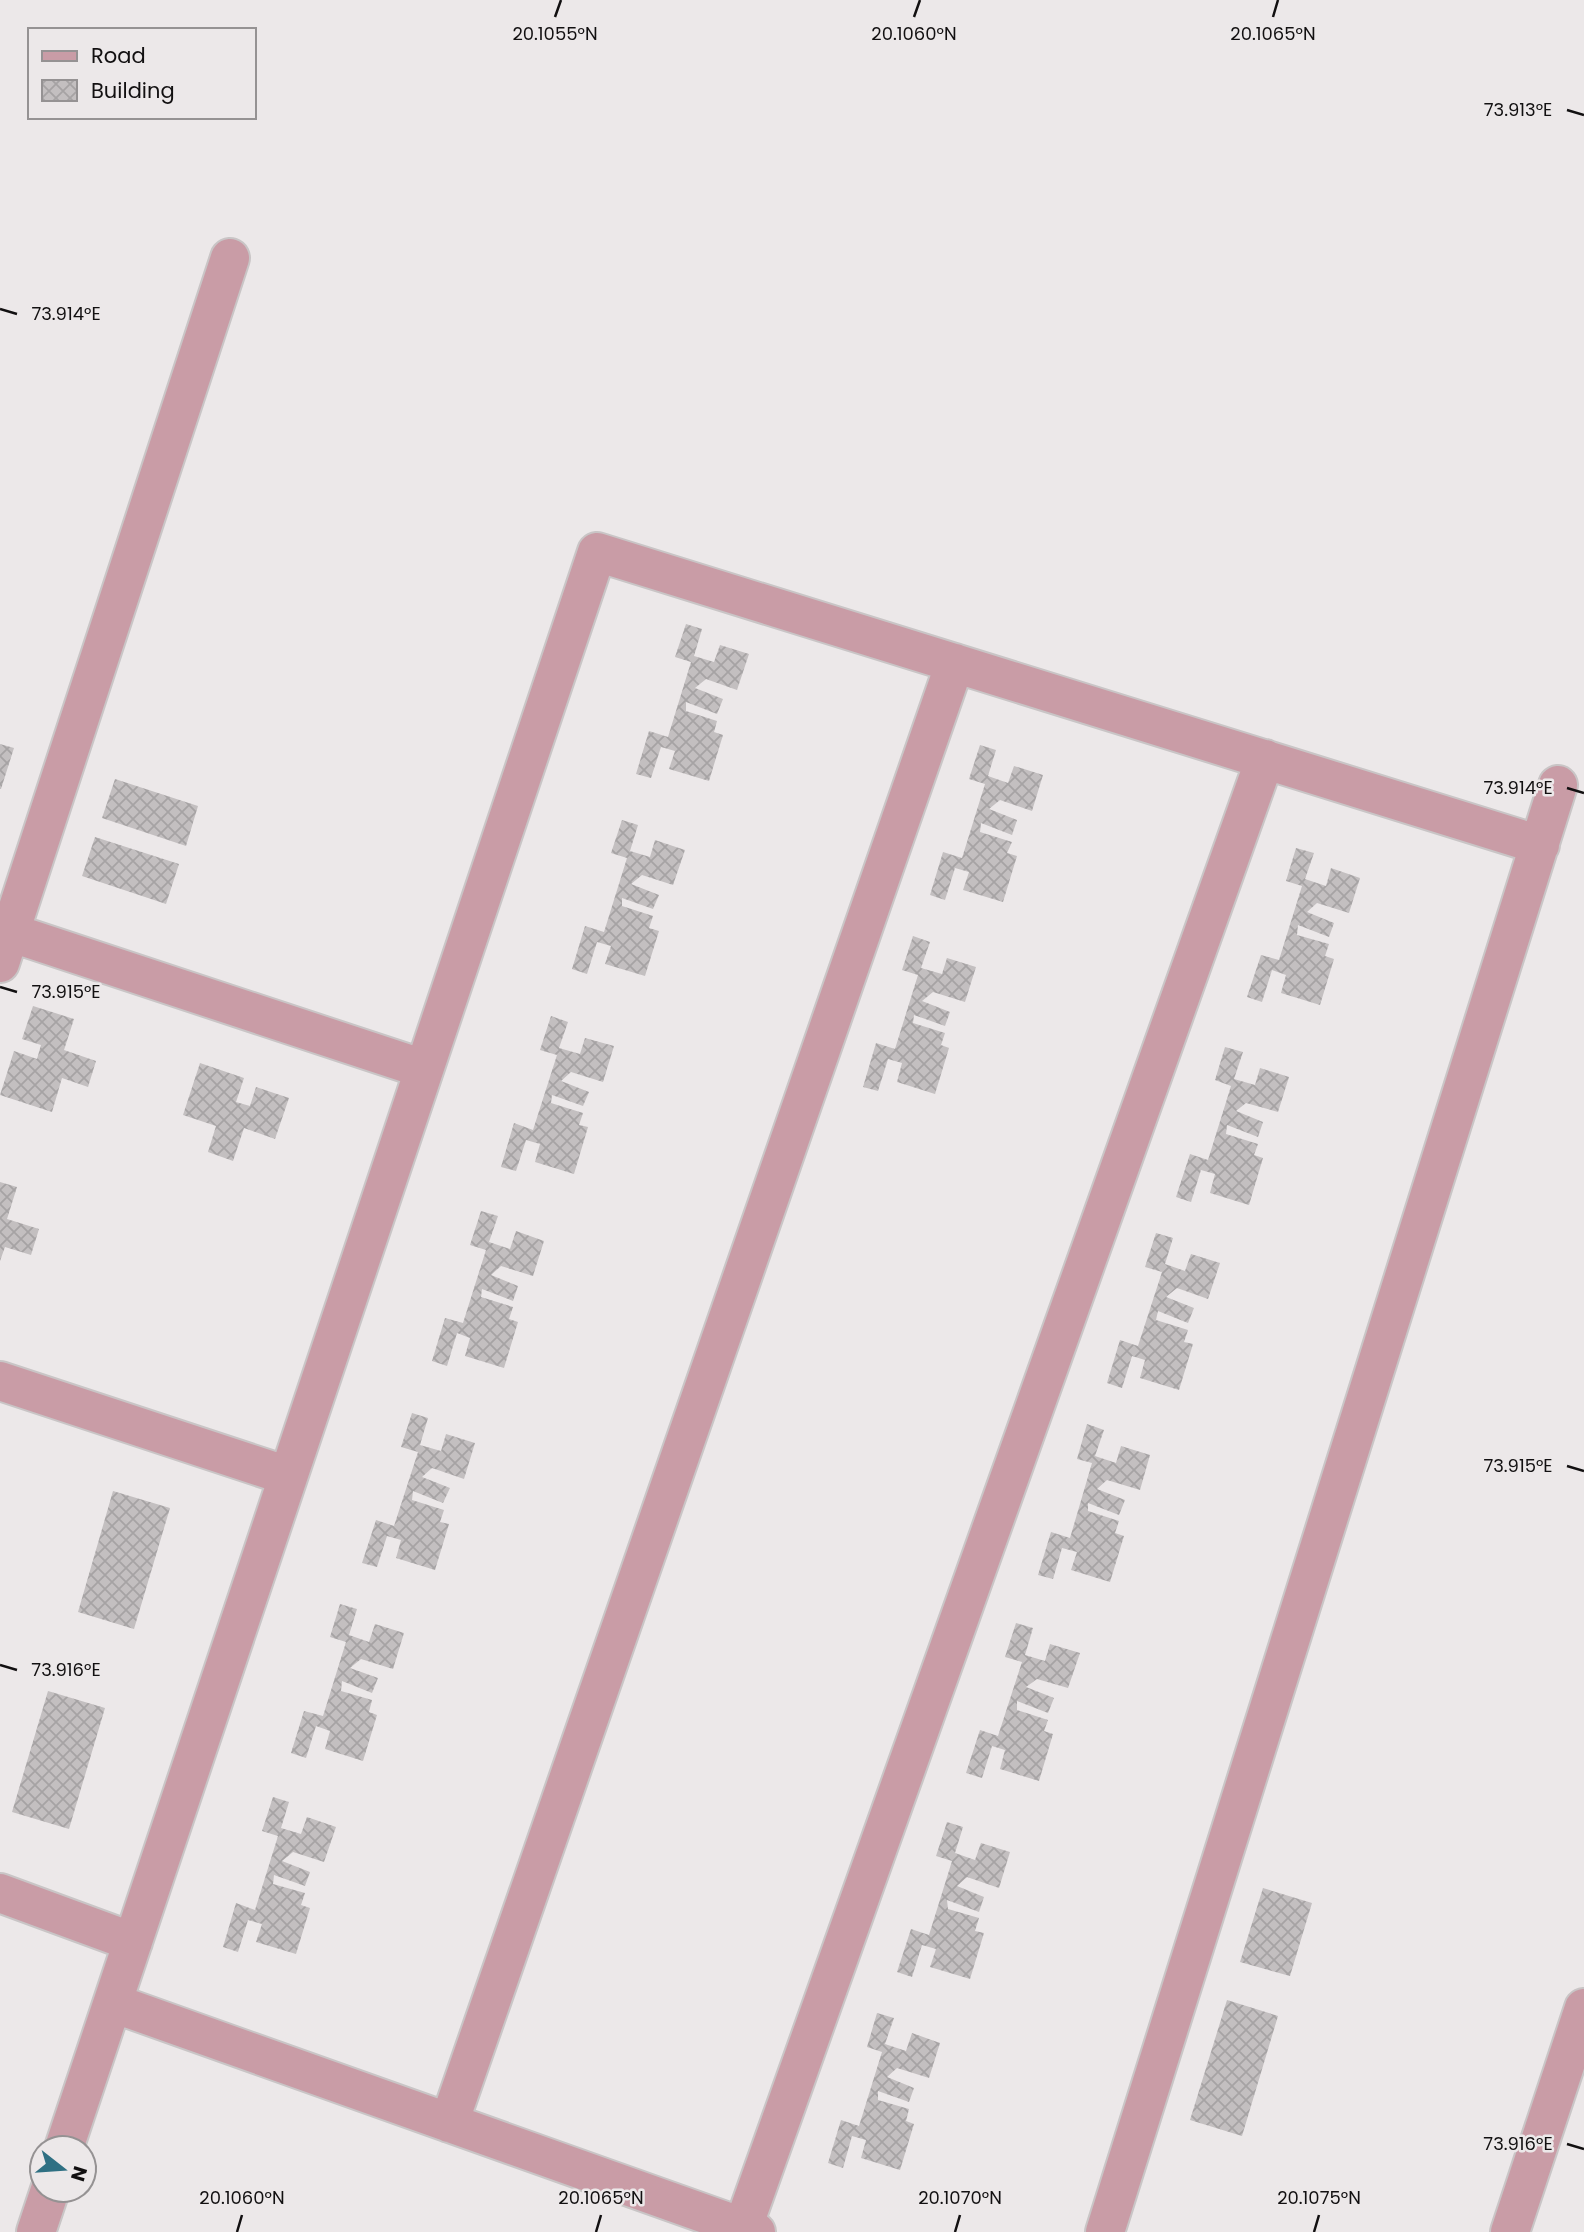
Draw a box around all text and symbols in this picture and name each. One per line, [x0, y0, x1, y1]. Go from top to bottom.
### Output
text: 20.1055°N [512, 21, 598, 46]
text: 20.1060°N [871, 21, 957, 46]
text: 20.1065°N [1230, 21, 1316, 46]
legend [28, 28, 256, 119]
text: Road [91, 41, 146, 70]
text: Building [91, 76, 175, 105]
text: 73.913°E [1484, 97, 1552, 122]
text: 73.914°E [31, 301, 101, 326]
text: 73.914°E [1483, 775, 1553, 800]
text: 73.915°E [31, 979, 101, 1004]
text: 73.915°E [1483, 1453, 1553, 1478]
text: 73.916°E [31, 1657, 101, 1682]
text: 73.916°E [1483, 2131, 1553, 2156]
north arrow [28, 2134, 98, 2204]
text: N [64, 2163, 94, 2185]
text: 20.1060°N [199, 2185, 285, 2210]
text: 20.1065°N [558, 2185, 644, 2210]
text: 20.1070°N [918, 2185, 1002, 2210]
text: 20.1075°N [1277, 2185, 1361, 2210]

